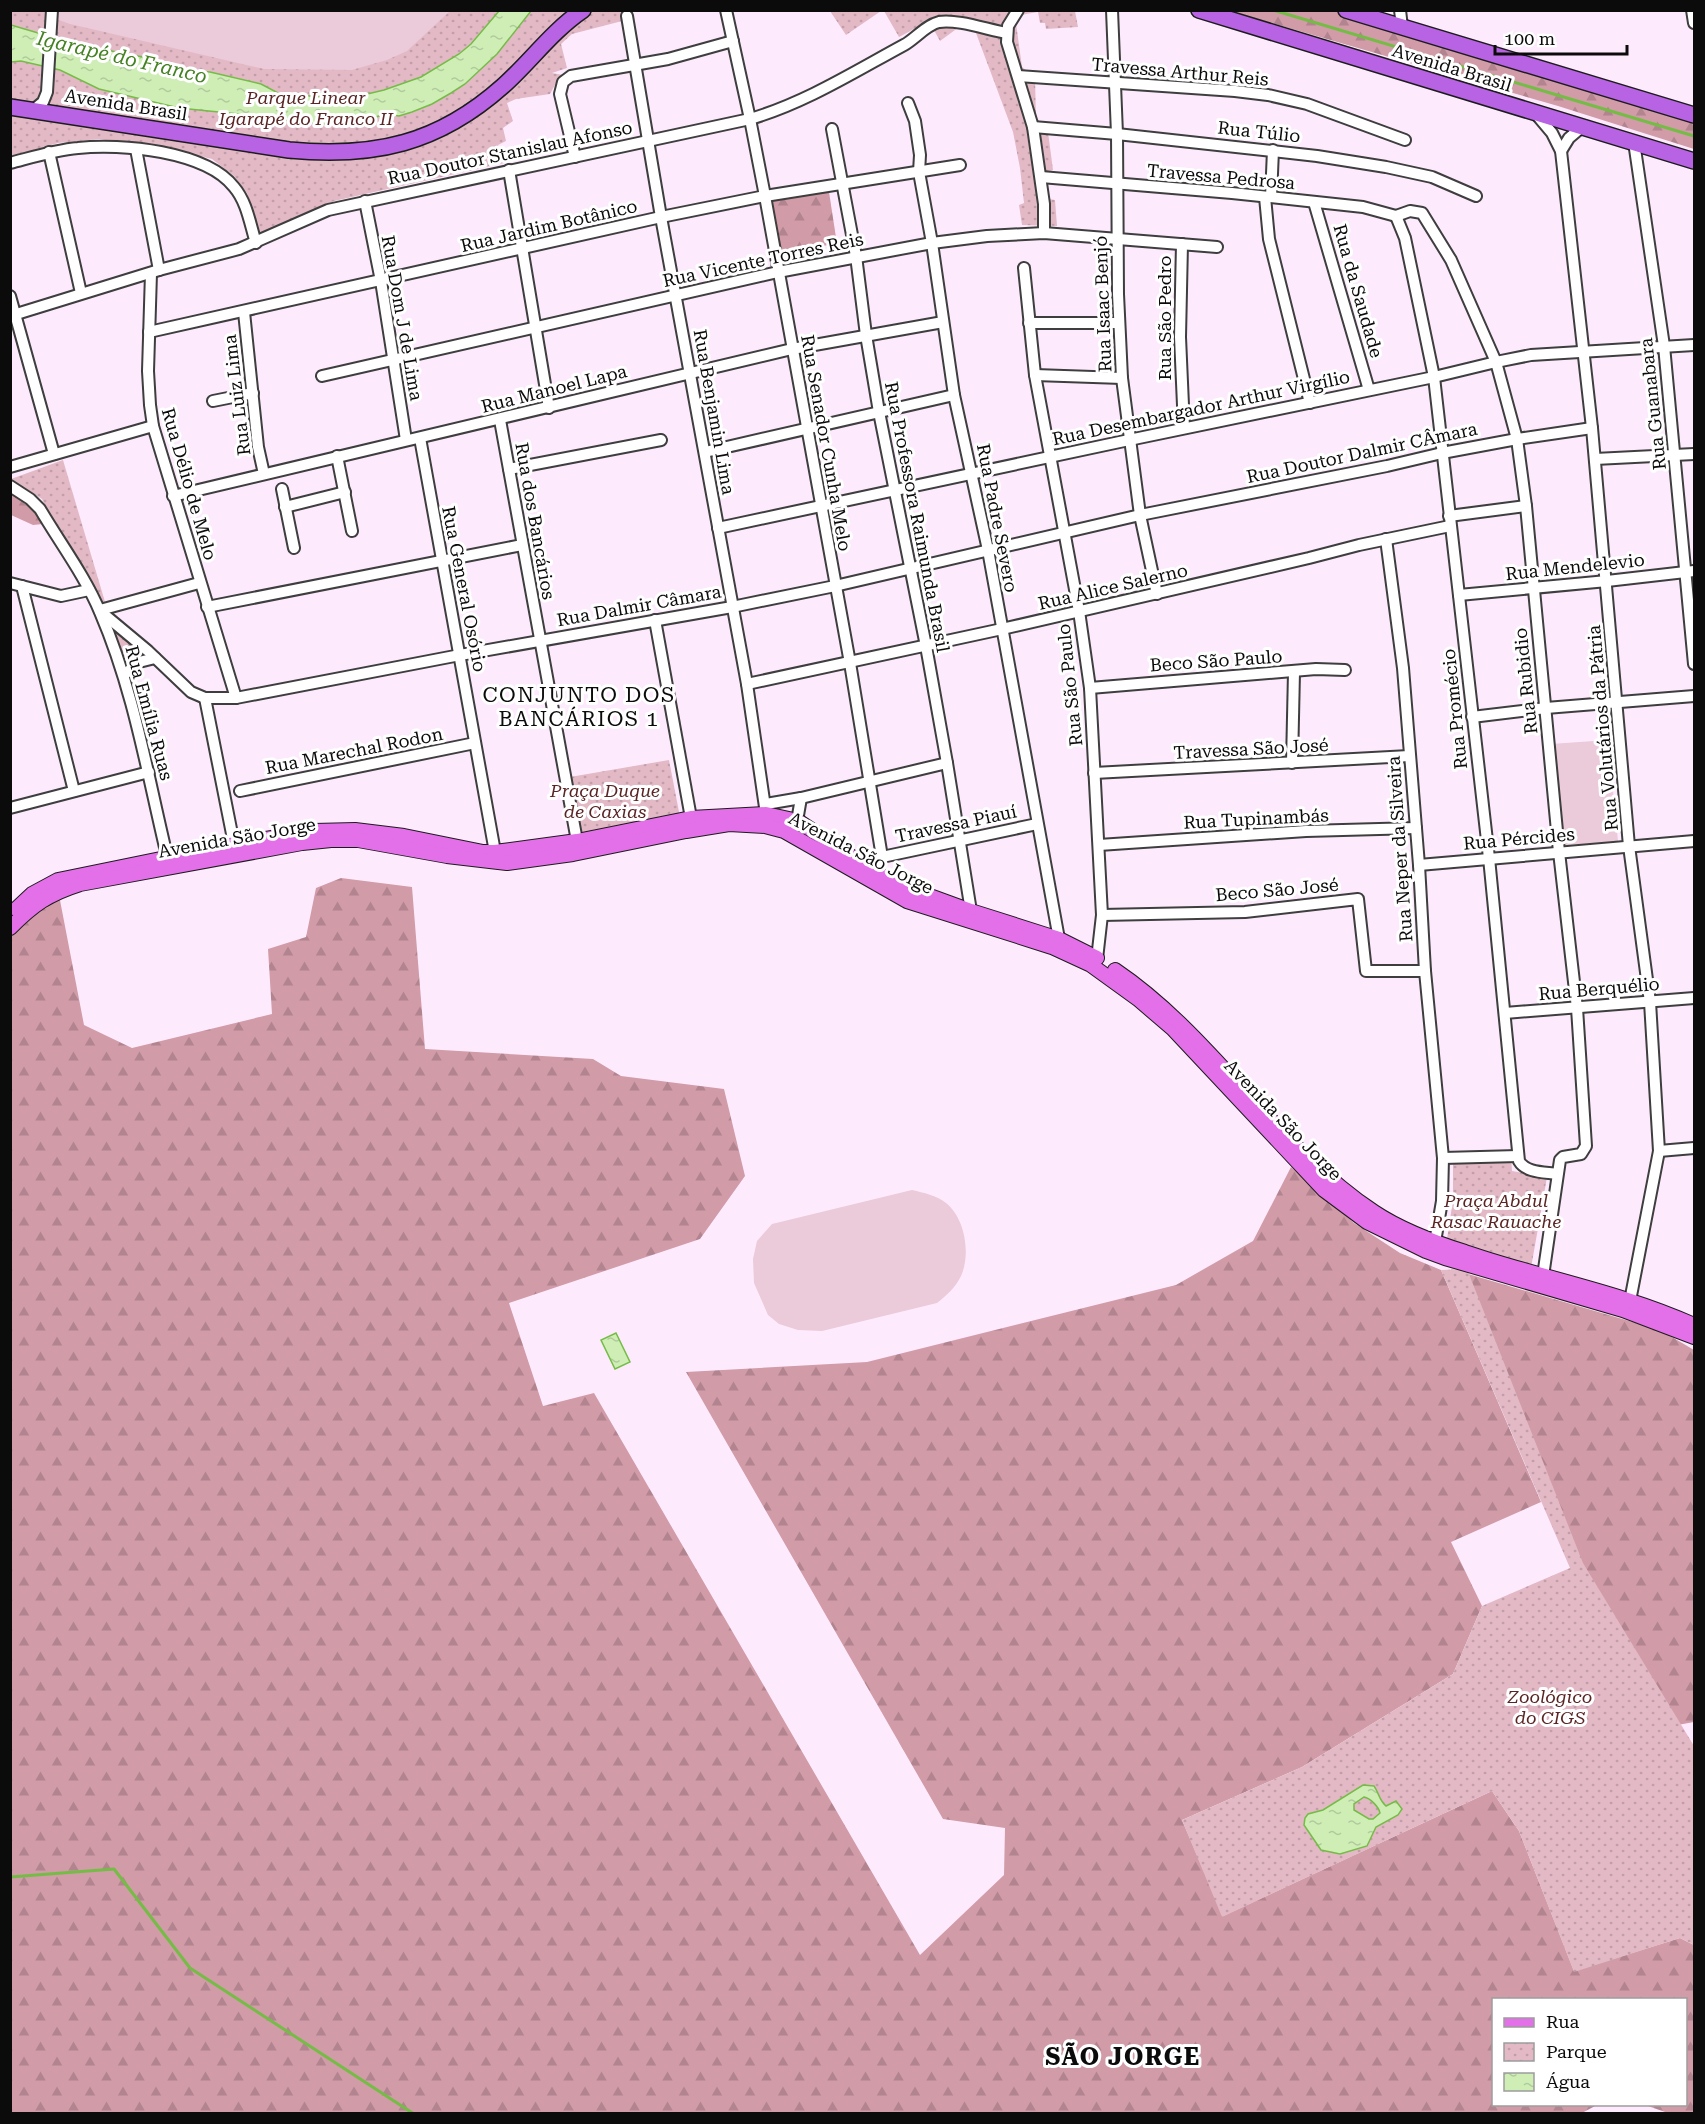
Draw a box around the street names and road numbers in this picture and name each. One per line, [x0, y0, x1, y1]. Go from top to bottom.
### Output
street label: Avenida Brasil [1390, 39, 1515, 96]
street label: Travessa Arthur Reis [1091, 53, 1269, 90]
street label: Avenida Brasil [63, 84, 189, 125]
street label: Rua Doutor Stanislau Afonso [386, 116, 634, 189]
street label: Rua Túlio [1217, 117, 1302, 146]
street label: Travessa Pedrosa [1146, 160, 1296, 193]
street label: Rua Jardim Botânico [459, 195, 639, 256]
street label: Rua da Saudade [1329, 222, 1388, 360]
street label: Rua Vicente Torres Reis [661, 228, 865, 291]
street label: Rua Dom J de Lima [378, 234, 427, 402]
street label: Rua Isaac Benjó [1090, 235, 1115, 373]
street label: Rua São Pedro [1154, 255, 1175, 381]
street label: Rua Benjamin Lima [690, 327, 739, 497]
street label: Rua Luiz Lima [219, 333, 254, 457]
street label: Rua Senador Cunha Melo [797, 333, 856, 553]
street label: Rua Guanabara [1635, 337, 1670, 471]
street label: Rua Manoel Lapa [479, 360, 629, 417]
street label: Rua Desembargador Arthur Virgílio [1050, 366, 1352, 449]
street label: Rua Professora Raimunda Brasil [881, 380, 954, 654]
street label: Rua Délio de Melo [158, 405, 221, 562]
street label: Rua Doutor Dalmir CÂmara [1245, 418, 1479, 487]
street label: Rua dos Bancários [511, 441, 560, 601]
street label: Rua Padre Severo [973, 442, 1022, 594]
street label: Rua General Osório [438, 504, 491, 674]
street label: Rua Mendelevio [1504, 549, 1646, 584]
street label: Rua Alice Salerno [1036, 559, 1190, 614]
street label: Rua Dalmir Câmara [555, 581, 723, 630]
street label: Rua São Paulo [1053, 623, 1086, 747]
street label: Rua Volutários da Pátria [1583, 624, 1622, 832]
street label: Rua Rubidio [1509, 627, 1542, 735]
street label: Rua Emília Ruas [121, 643, 178, 783]
street label: Beco São Paulo [1149, 645, 1283, 676]
street label: Rua Promécio [1438, 648, 1471, 770]
street label: Rua Marechal Rodon [263, 723, 445, 778]
street label: Travessa São José [1173, 734, 1329, 763]
street label: Rua Neper da Silveira [1383, 755, 1416, 943]
street label: Travessa Piauí [893, 800, 1019, 847]
street label: Rua Tupinambás [1183, 804, 1329, 833]
street label: Avenida São Jorge [785, 807, 937, 898]
street label: Avenida São Jorge [157, 813, 317, 862]
street label: Rua Pércides [1462, 823, 1576, 854]
street label: Beco São José [1214, 874, 1340, 905]
street label: Rua Berquélio [1537, 973, 1660, 1004]
street label: Avenida São Jorge [1220, 1055, 1346, 1184]

